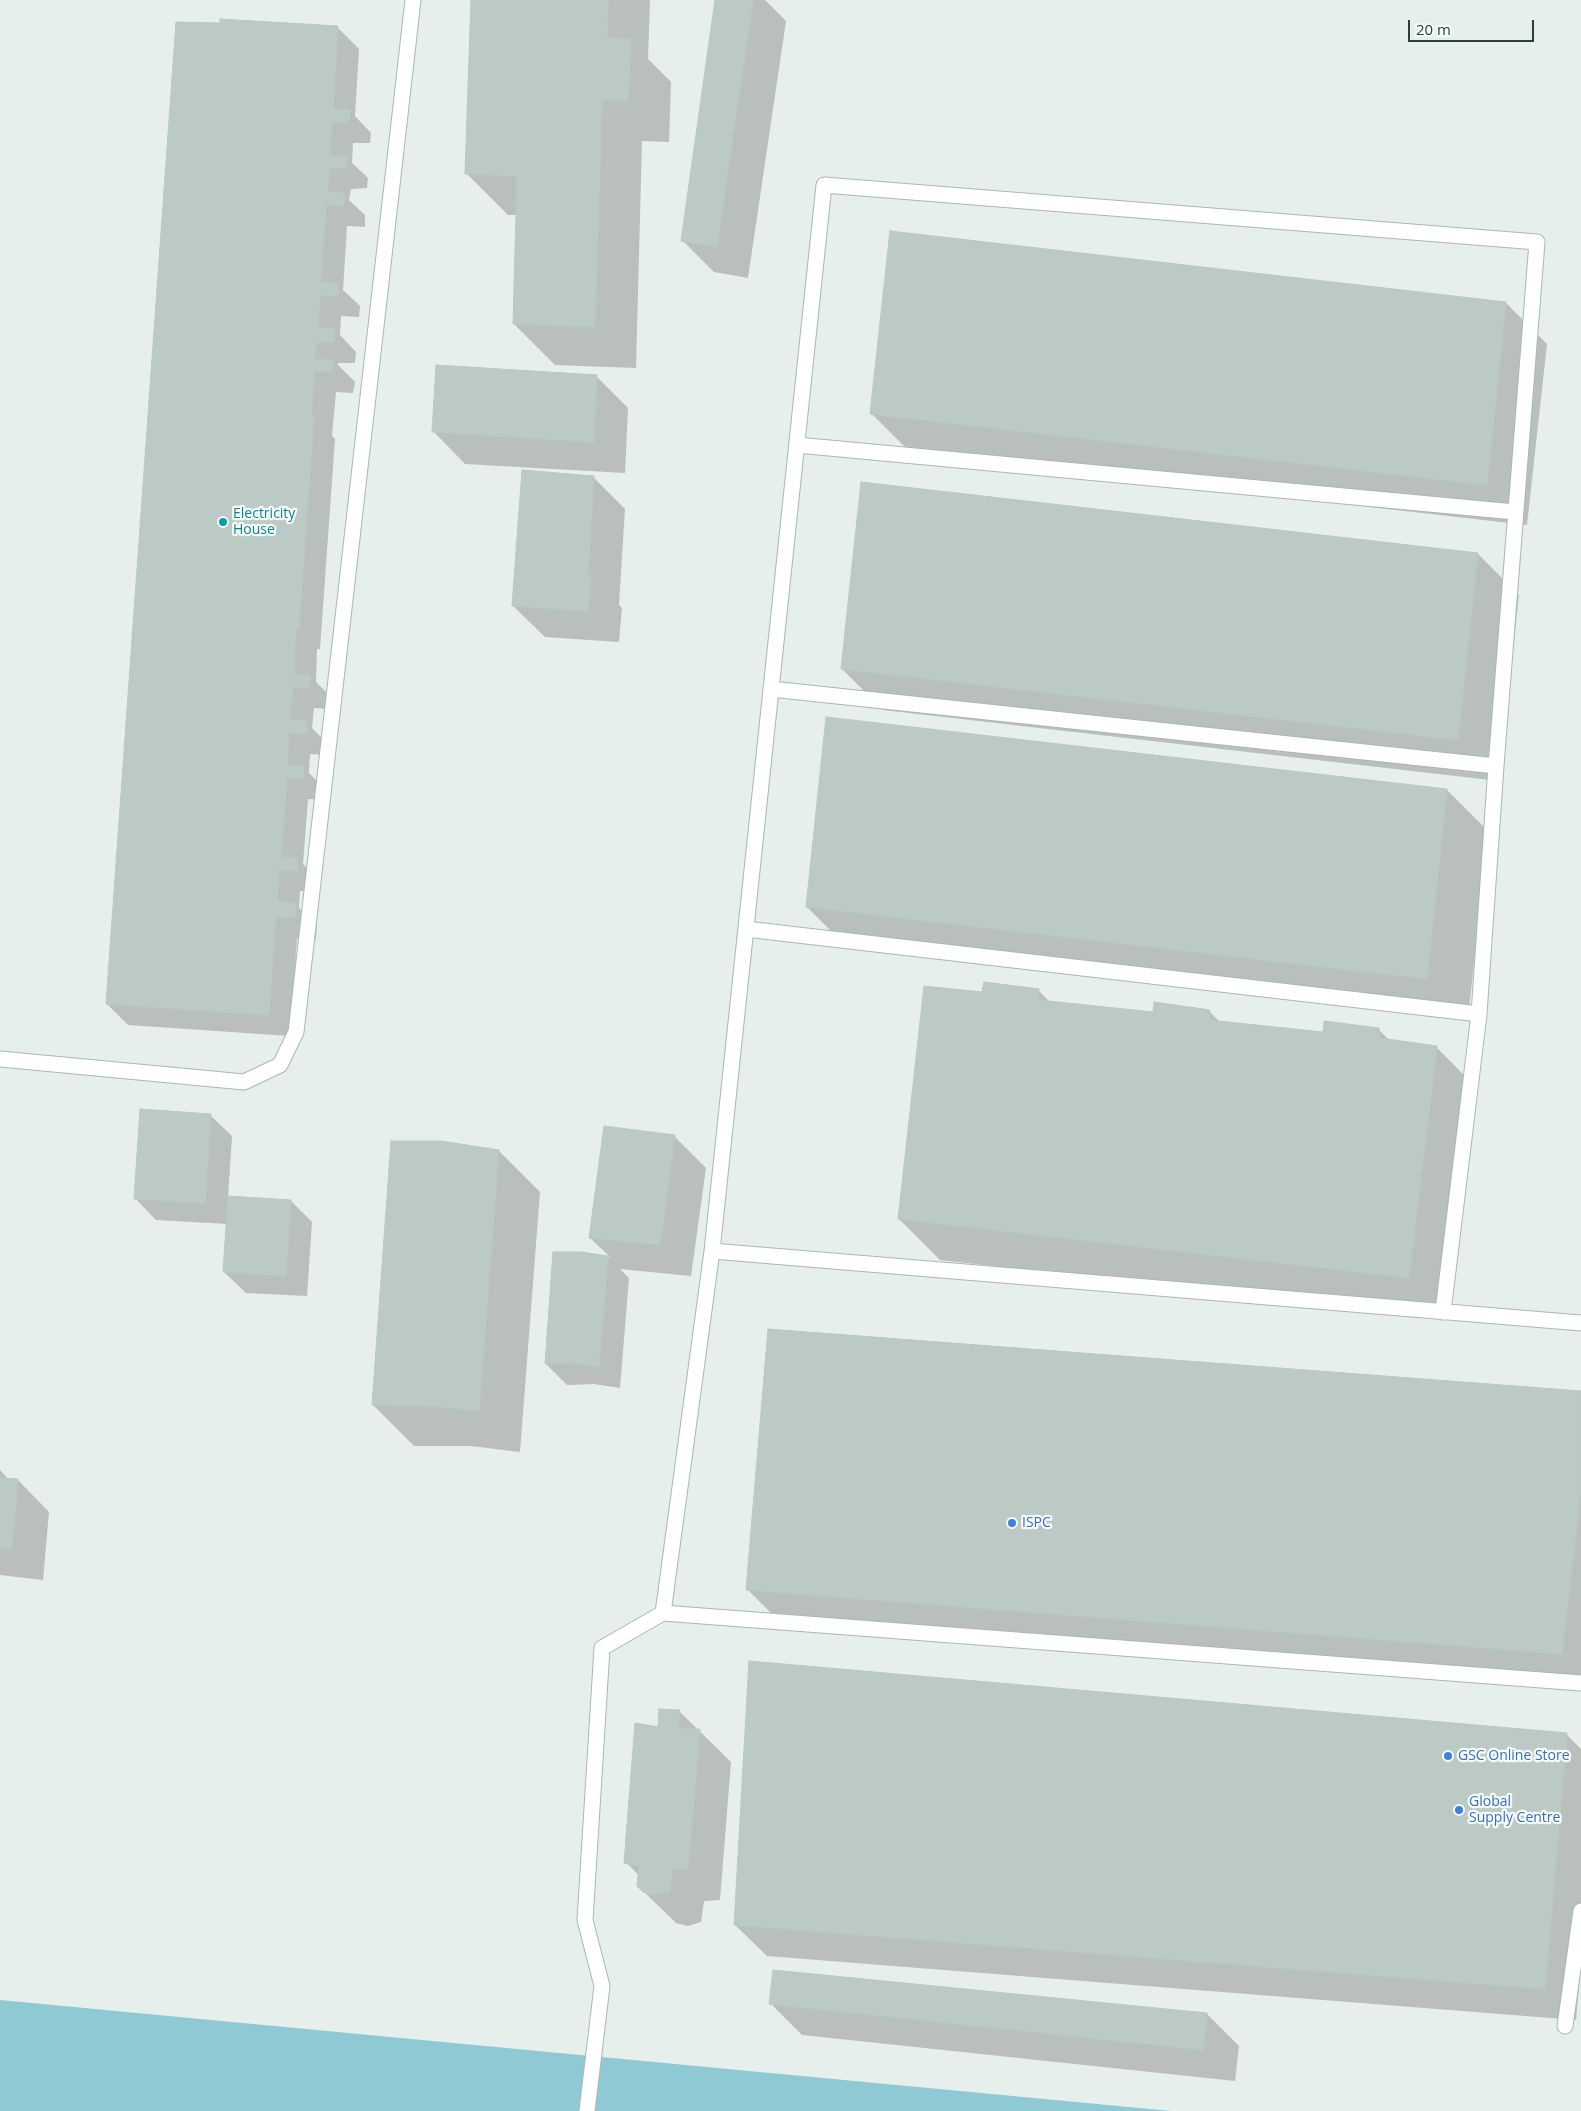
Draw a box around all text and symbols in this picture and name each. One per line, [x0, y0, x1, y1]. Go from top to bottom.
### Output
scale bar [1411, 10, 1537, 42]
text: 20 m [1416, 19, 1451, 39]
place label: Electricity House [233, 506, 295, 538]
marker: Electricity House [217, 516, 229, 528]
place label: ISPC [1022, 1515, 1051, 1531]
marker: ISPC [1006, 1517, 1018, 1529]
place label: GSC Online Store [1458, 1748, 1570, 1764]
marker: GSC Online Store [1442, 1750, 1454, 1762]
place label: Global Supply Centre [1469, 1794, 1560, 1826]
marker: Global Supply Centre [1453, 1804, 1465, 1816]

